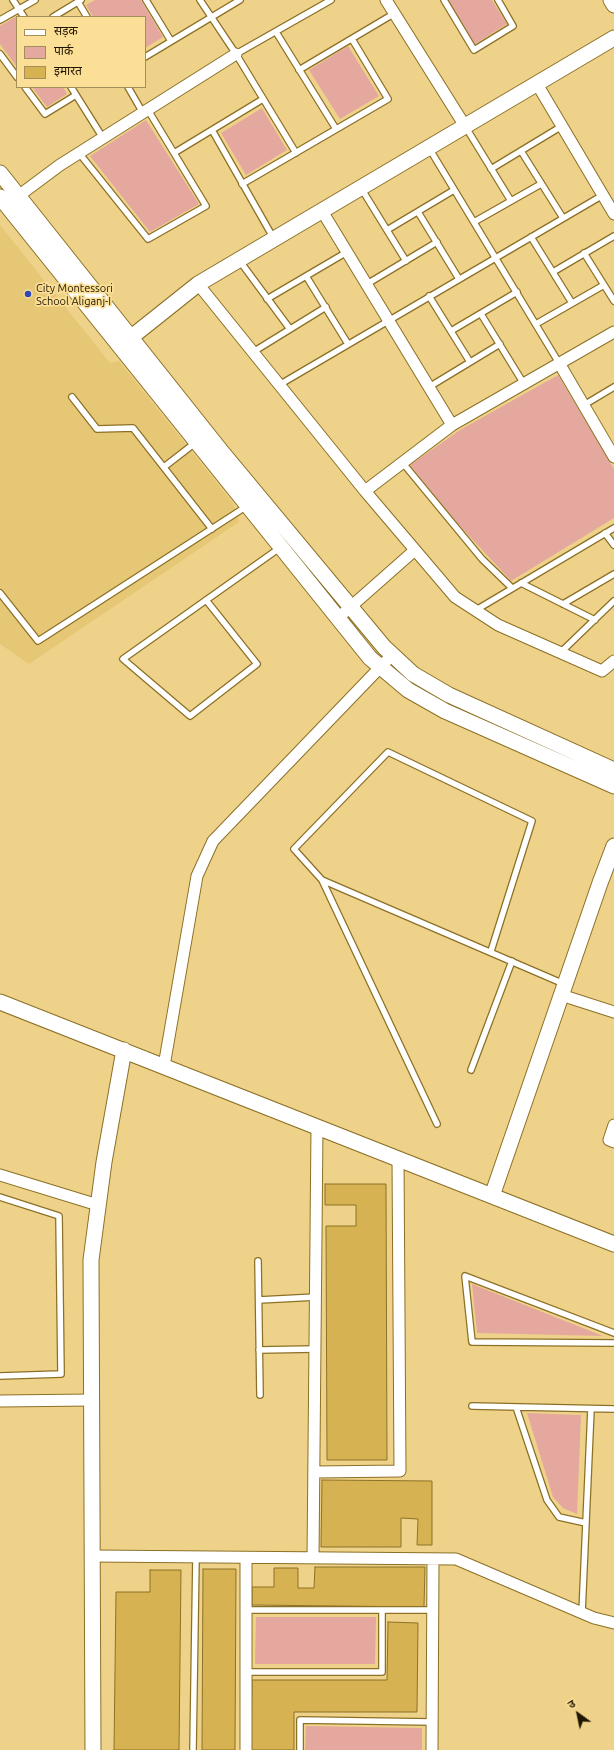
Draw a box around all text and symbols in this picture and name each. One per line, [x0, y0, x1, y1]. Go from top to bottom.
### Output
legend [16, 16, 146, 88]
text: सड़क [54, 24, 78, 37]
text: पार्क [54, 44, 73, 57]
text: इमारत [54, 64, 82, 77]
place label: City Montessori School Aliganj-I [36, 281, 113, 307]
marker: City Montessori School Aliganj-I [23, 289, 33, 299]
north arrow [558, 1694, 598, 1734]
text: उ [565, 1697, 577, 1711]

